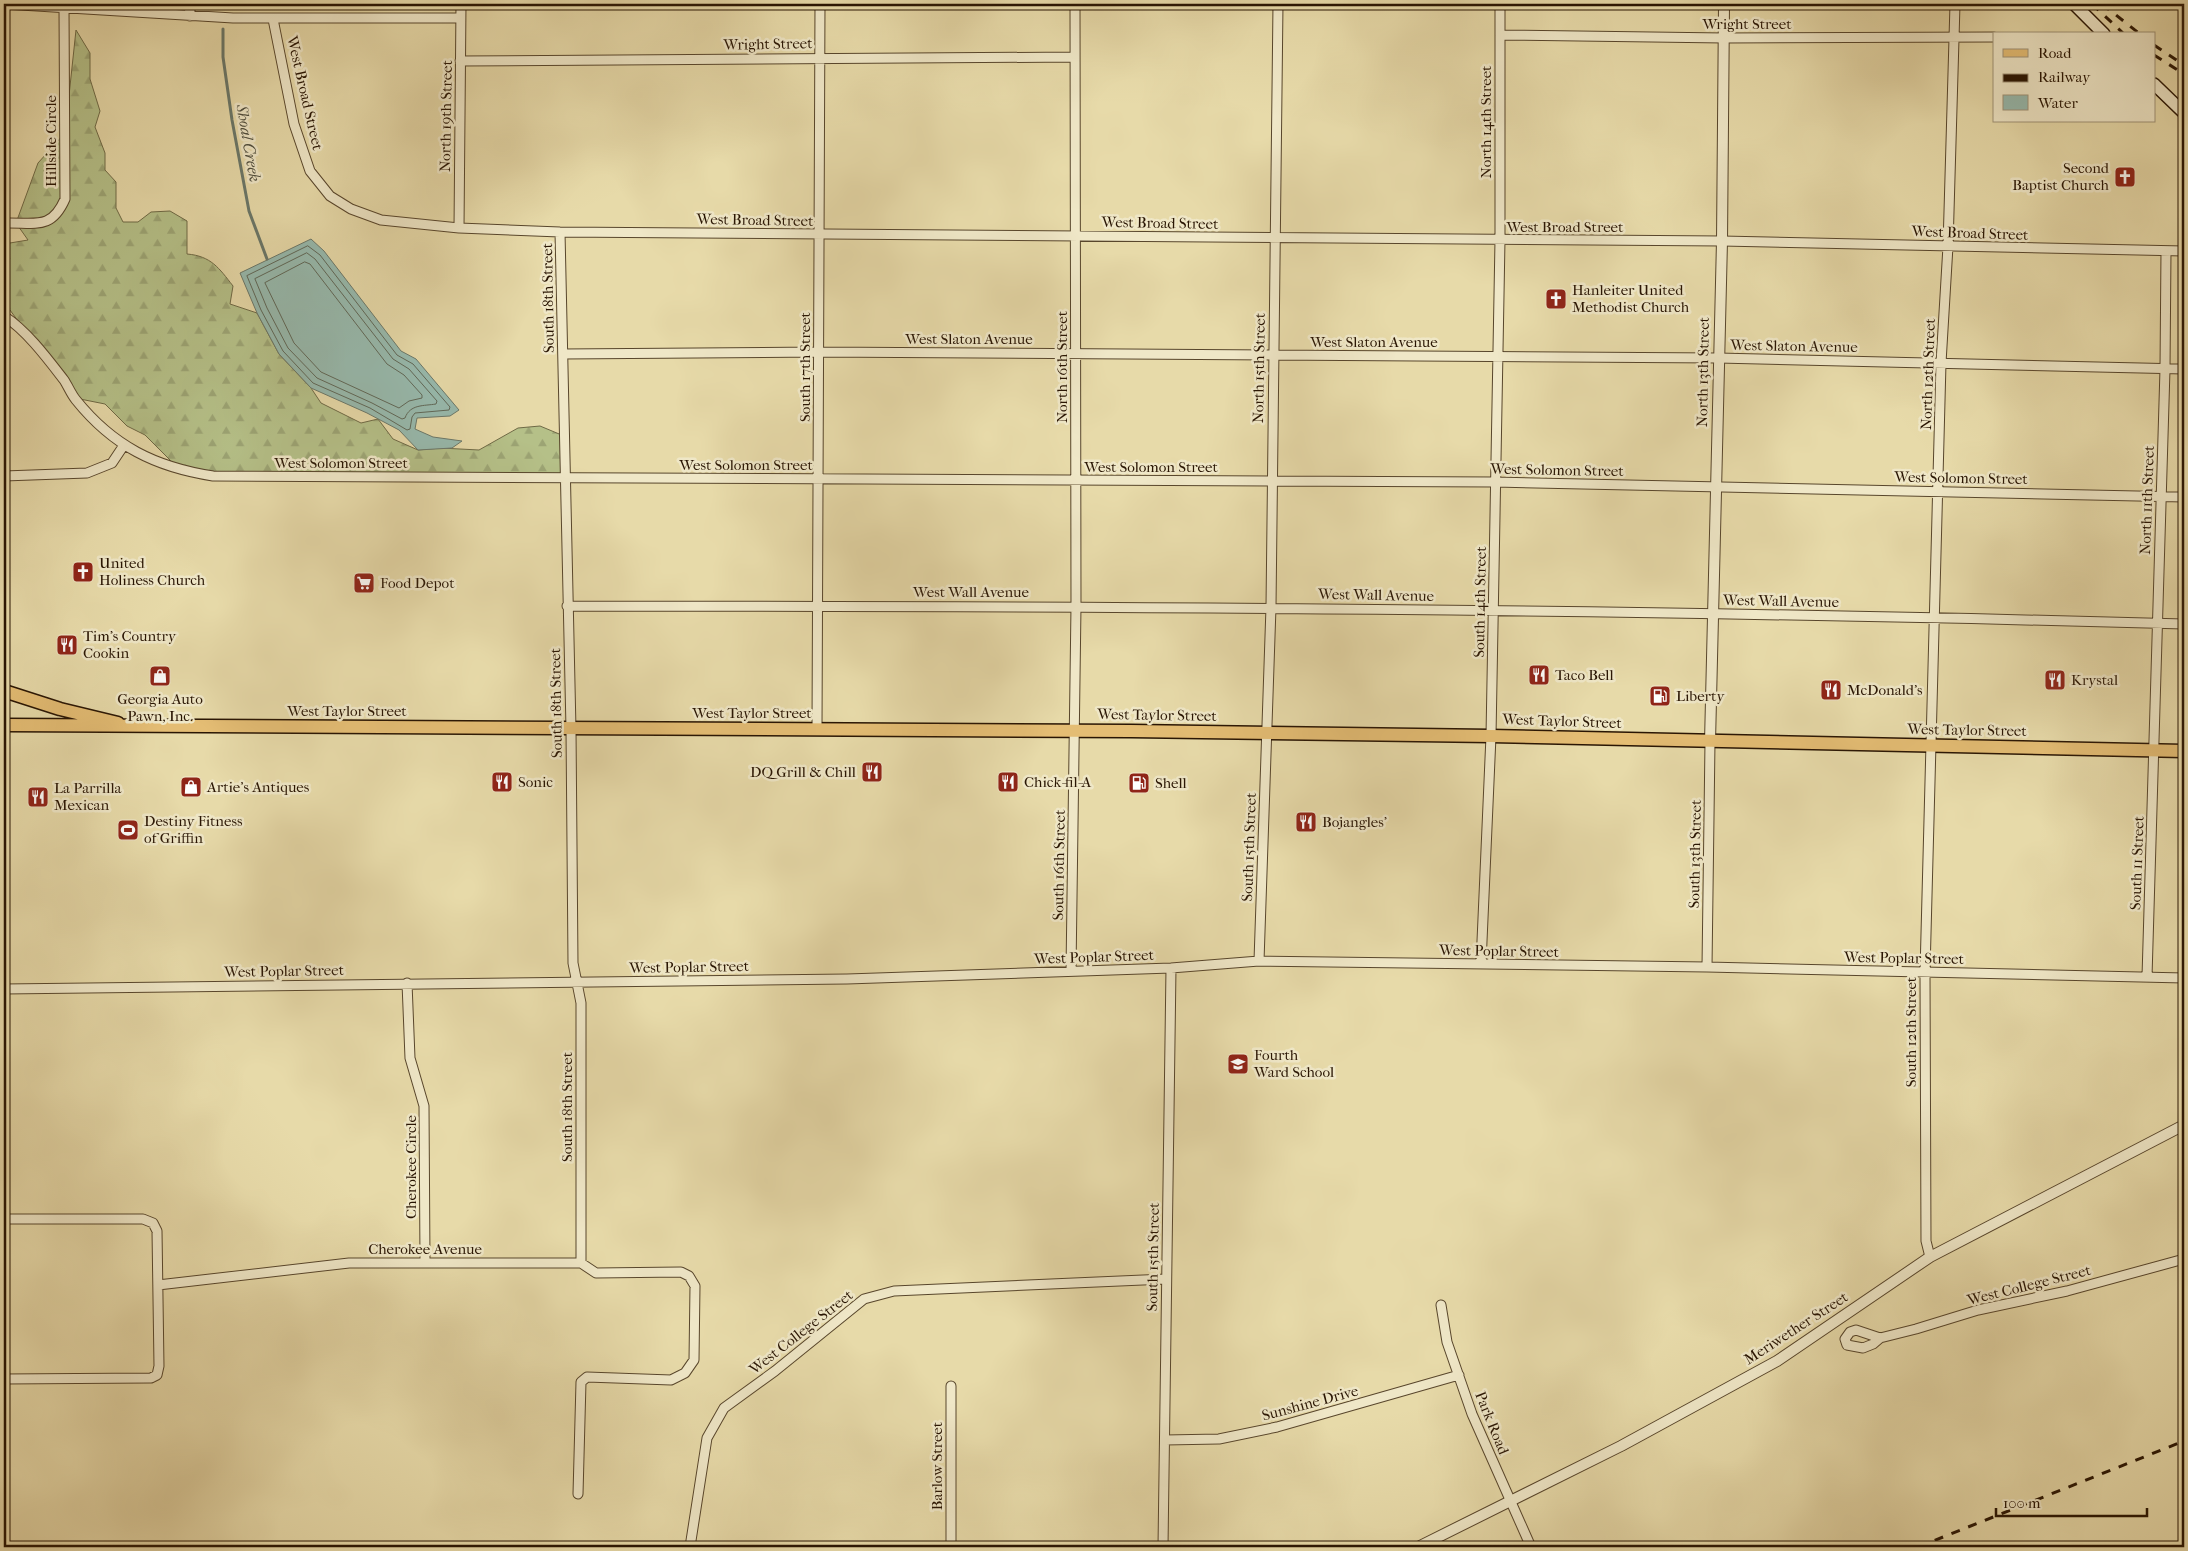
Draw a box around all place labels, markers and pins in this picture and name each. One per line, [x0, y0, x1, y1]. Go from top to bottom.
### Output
place label: Second Baptist Church [2012, 159, 2110, 194]
church icon: Second Baptist Church [2113, 165, 2137, 189]
place label: Hanleiter United Methodist Church [1572, 281, 1690, 316]
church icon: Hanleiter United Methodist Church [1544, 287, 1568, 311]
place label: United Holiness Church [99, 554, 206, 589]
church icon: United Holiness Church [71, 560, 95, 584]
supermarket icon: Food Depot [352, 571, 376, 595]
place label: Food Depot [380, 574, 455, 592]
place label: Tim's Country Cookin [83, 627, 177, 662]
restaurant icon: Tim's Country Cookin [55, 633, 79, 657]
restaurant icon: Taco Bell [1527, 663, 1551, 687]
shop icon: Georgia Auto Pawn, Inc. [148, 664, 172, 688]
place label: Taco Bell [1555, 666, 1614, 684]
restaurant icon: Krystal [2043, 668, 2067, 692]
place label: Krystal [2071, 671, 2118, 689]
restaurant icon: McDonald's [1819, 678, 1843, 702]
place label: McDonald's [1847, 681, 1923, 699]
fuel station icon: Liberty [1648, 684, 1672, 708]
place label: Liberty [1676, 687, 1725, 705]
place label: Georgia Auto Pawn, Inc. [117, 690, 203, 725]
restaurant icon: DQ Grill & Chill [860, 760, 884, 784]
place label: DQ Grill & Chill [750, 763, 856, 781]
restaurant icon: Sonic [490, 770, 514, 794]
restaurant icon: Chick-fil-A [996, 770, 1020, 794]
fuel station icon: Shell [1127, 771, 1151, 795]
place label: Sonic [518, 773, 553, 791]
place label: Chick-fil-A [1024, 773, 1091, 791]
place label: Shell [1155, 774, 1187, 792]
shop icon: Artie's Antiques [179, 775, 203, 799]
place label: Artie's Antiques [206, 778, 310, 796]
place label: La Parrilla Mexican [54, 779, 123, 814]
restaurant icon: La Parrilla Mexican [26, 785, 50, 809]
restaurant icon: Bojangles' [1294, 810, 1318, 834]
place label: Destiny Fitness of Griffin [144, 812, 243, 847]
place label: Bojangles' [1322, 813, 1387, 831]
sports icon: Destiny Fitness of Griffin [116, 818, 140, 842]
place label: Fourth Ward School [1253, 1046, 1334, 1081]
school or university icon: Fourth Ward School [1226, 1052, 1250, 1076]

